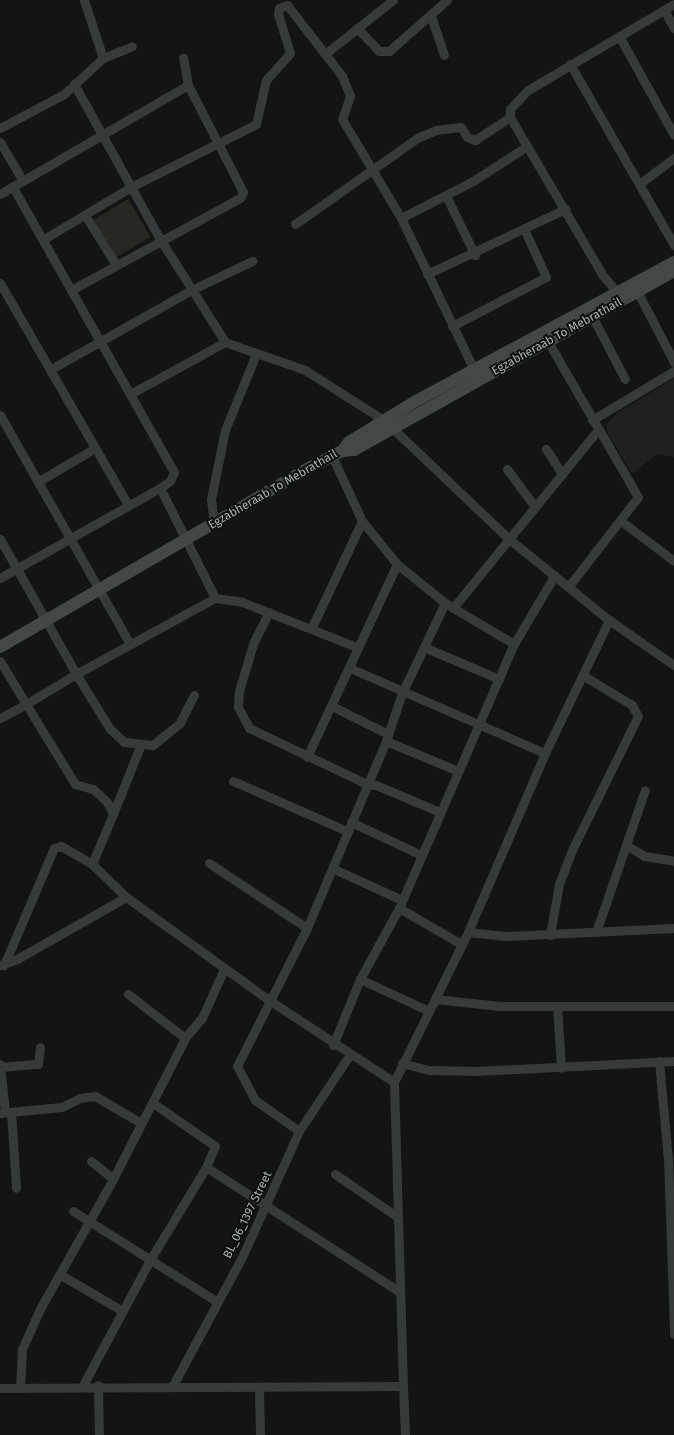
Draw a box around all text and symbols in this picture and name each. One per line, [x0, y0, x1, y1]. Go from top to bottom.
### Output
street label: Egzabheraab To Mebrathail [489, 295, 625, 379]
street label: Egzabheraab To Mebrathail [206, 447, 340, 533]
street label: BL_06_1397 Street [221, 1169, 275, 1261]

